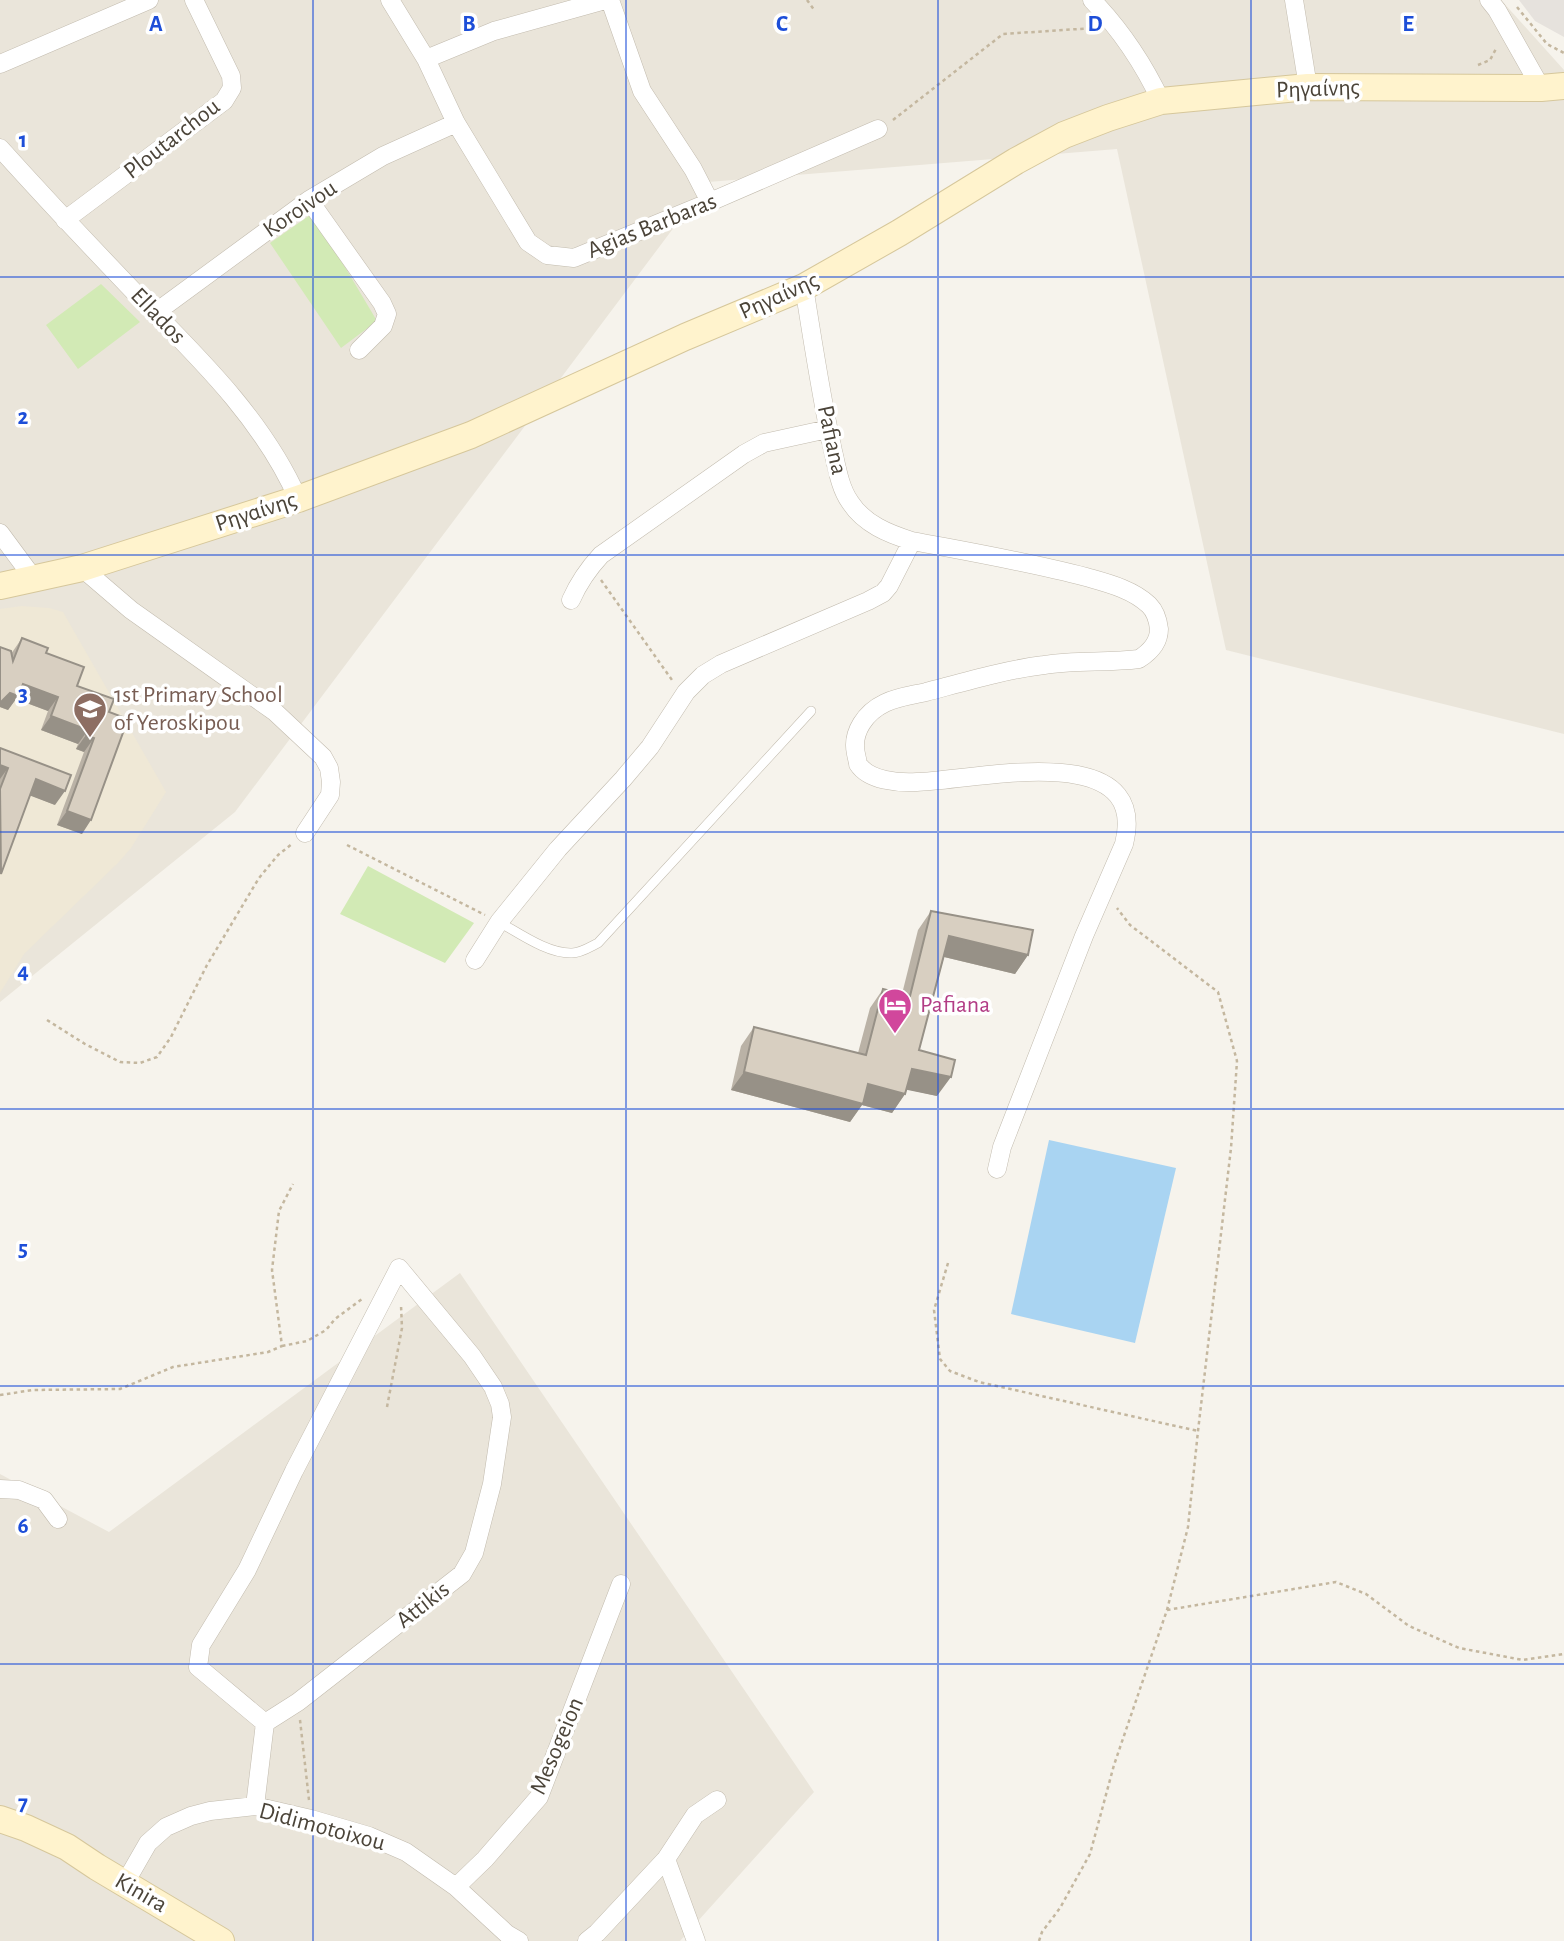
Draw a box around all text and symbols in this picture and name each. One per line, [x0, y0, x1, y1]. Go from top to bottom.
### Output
text: A [149, 13, 163, 36]
text: B [462, 13, 476, 36]
text: C [776, 13, 788, 36]
text: D [1087, 13, 1103, 36]
text: E [1402, 13, 1414, 36]
street label: Ρηγαίνης [1276, 76, 1360, 102]
street label: Ploutarchou [120, 94, 224, 184]
text: 1 [19, 129, 27, 152]
street label: Koroivou [259, 176, 341, 242]
street label: Agias Barbaras [584, 189, 720, 263]
street label: Ρηγαίνης [736, 268, 822, 324]
street label: Ellados [126, 283, 190, 349]
street label: Pafiana [813, 403, 851, 477]
text: 2 [18, 406, 29, 429]
street label: Ρηγαίνης [212, 488, 300, 536]
text: 3 [18, 683, 28, 706]
place label: 1st Primary School of Yeroskipou [114, 683, 283, 735]
school or university icon: 1st Primary School of Yeroskipou [71, 690, 109, 739]
text: 4 [17, 960, 29, 983]
hotel icon: Pafiana [876, 986, 914, 1035]
place label: Pafiana [920, 993, 990, 1017]
text: 5 [18, 1238, 28, 1261]
text: 6 [17, 1515, 29, 1538]
street label: Attikis [392, 1577, 454, 1633]
street label: Mesogeion [526, 1694, 588, 1798]
text: 7 [18, 1792, 28, 1815]
street label: Didimotoixou [256, 1799, 388, 1855]
street label: Kinira [111, 1869, 171, 1917]

